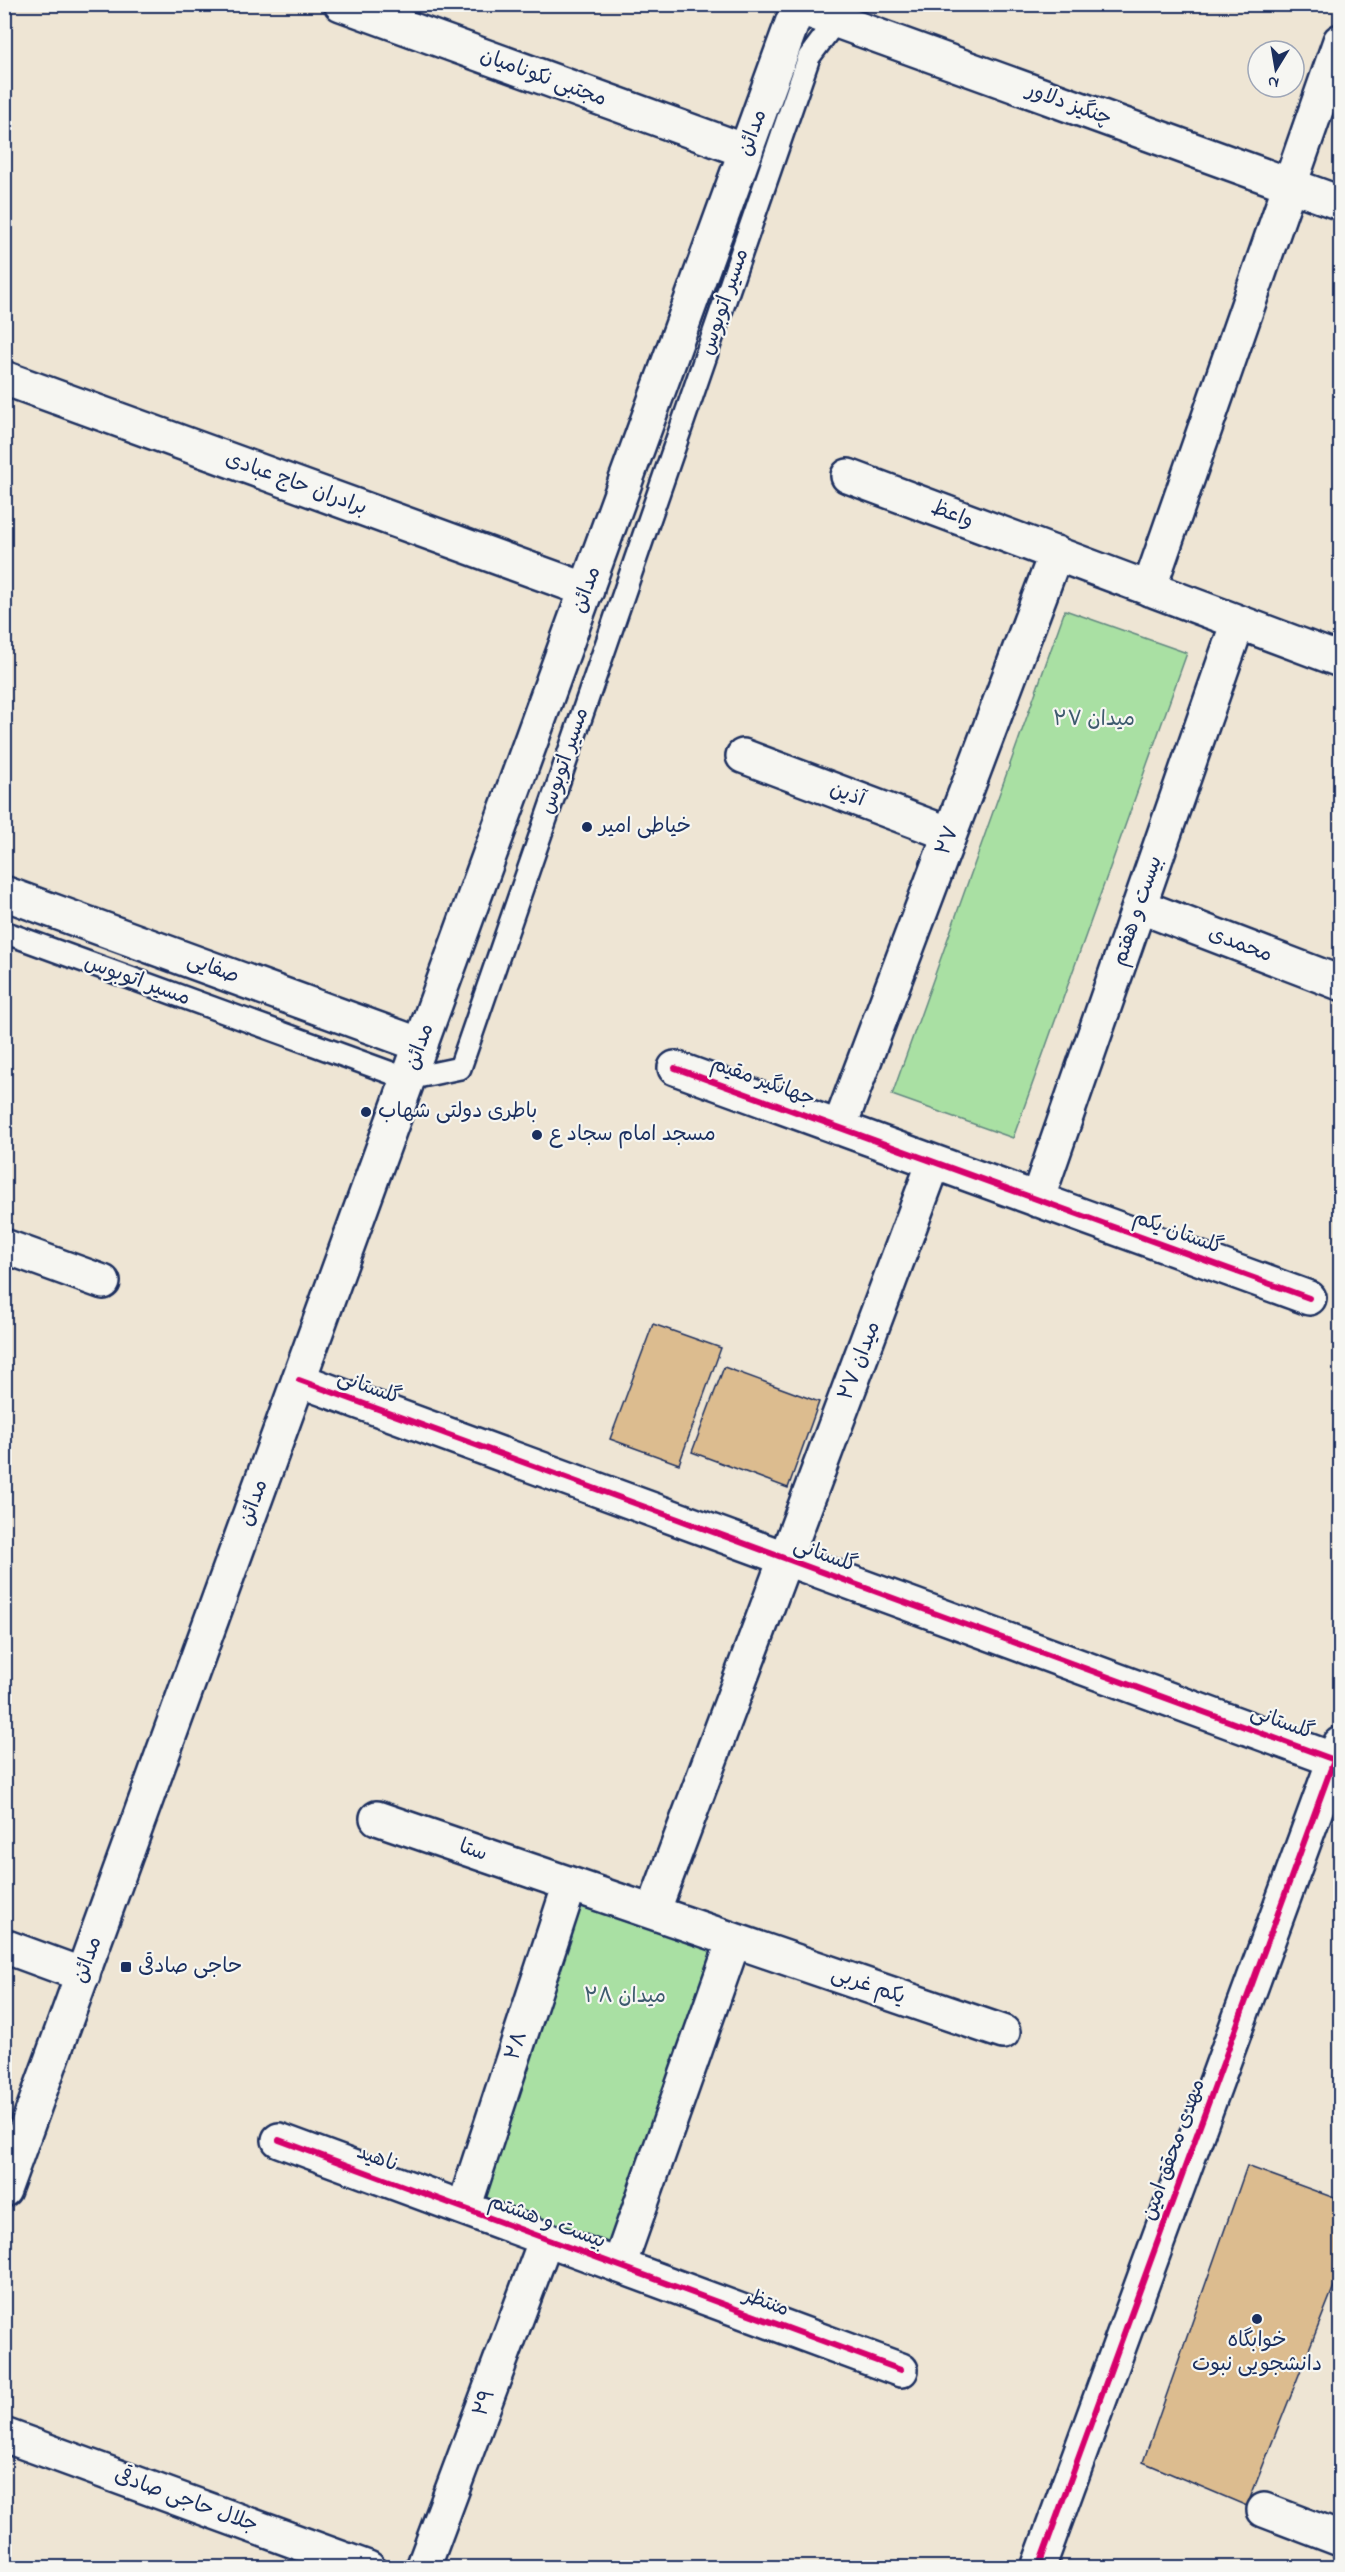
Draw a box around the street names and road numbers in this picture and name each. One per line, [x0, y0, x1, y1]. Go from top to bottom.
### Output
street label: مجتبی نکونامیان [476, 41, 610, 115]
street label: چنگیز دلاور [1020, 75, 1116, 134]
street label: مدائن [731, 105, 775, 161]
street label: مسیر اتوبوس [693, 245, 757, 359]
street label: برادران حاج عبادی [221, 444, 371, 524]
street label: واعظ [926, 493, 978, 537]
street label: مدائن [565, 562, 609, 618]
street label: مسیر اتوبوس [533, 704, 597, 818]
street label: آذین [825, 775, 870, 816]
street label: ۲۷ [929, 822, 967, 860]
street label: بیست و هفتم [1105, 852, 1171, 970]
street label: محمدی [1204, 919, 1276, 971]
street label: صفایی [183, 946, 243, 992]
street label: مسیر اتوبوس [80, 948, 194, 1014]
street label: مدائن [398, 1019, 442, 1075]
street label: جهانگیر مقیم [707, 1049, 819, 1115]
street label: گلستان یکم [1129, 1203, 1227, 1263]
street label: میدان ۲۷ [831, 1317, 889, 1405]
street label: گلستانی [333, 1363, 405, 1413]
street label: مدائن [232, 1475, 276, 1531]
street label: گلستانی [789, 1531, 861, 1581]
street label: گلستانی [1246, 1698, 1318, 1748]
street label: ستا [455, 1832, 491, 1870]
street label: مدائن [66, 1932, 110, 1988]
street label: یکم غربی [827, 1959, 909, 2013]
street label: ۲۸ [498, 2028, 536, 2064]
street label: مهدی محقق امین [1134, 2075, 1214, 2225]
street label: ناهید [352, 2138, 402, 2180]
street label: بیست و هشتم [484, 2187, 610, 2257]
street label: منتظر [737, 2280, 793, 2325]
street label: ۲۹ [466, 2385, 504, 2421]
street label: جلال حاجی صادقی [110, 2461, 262, 2541]

